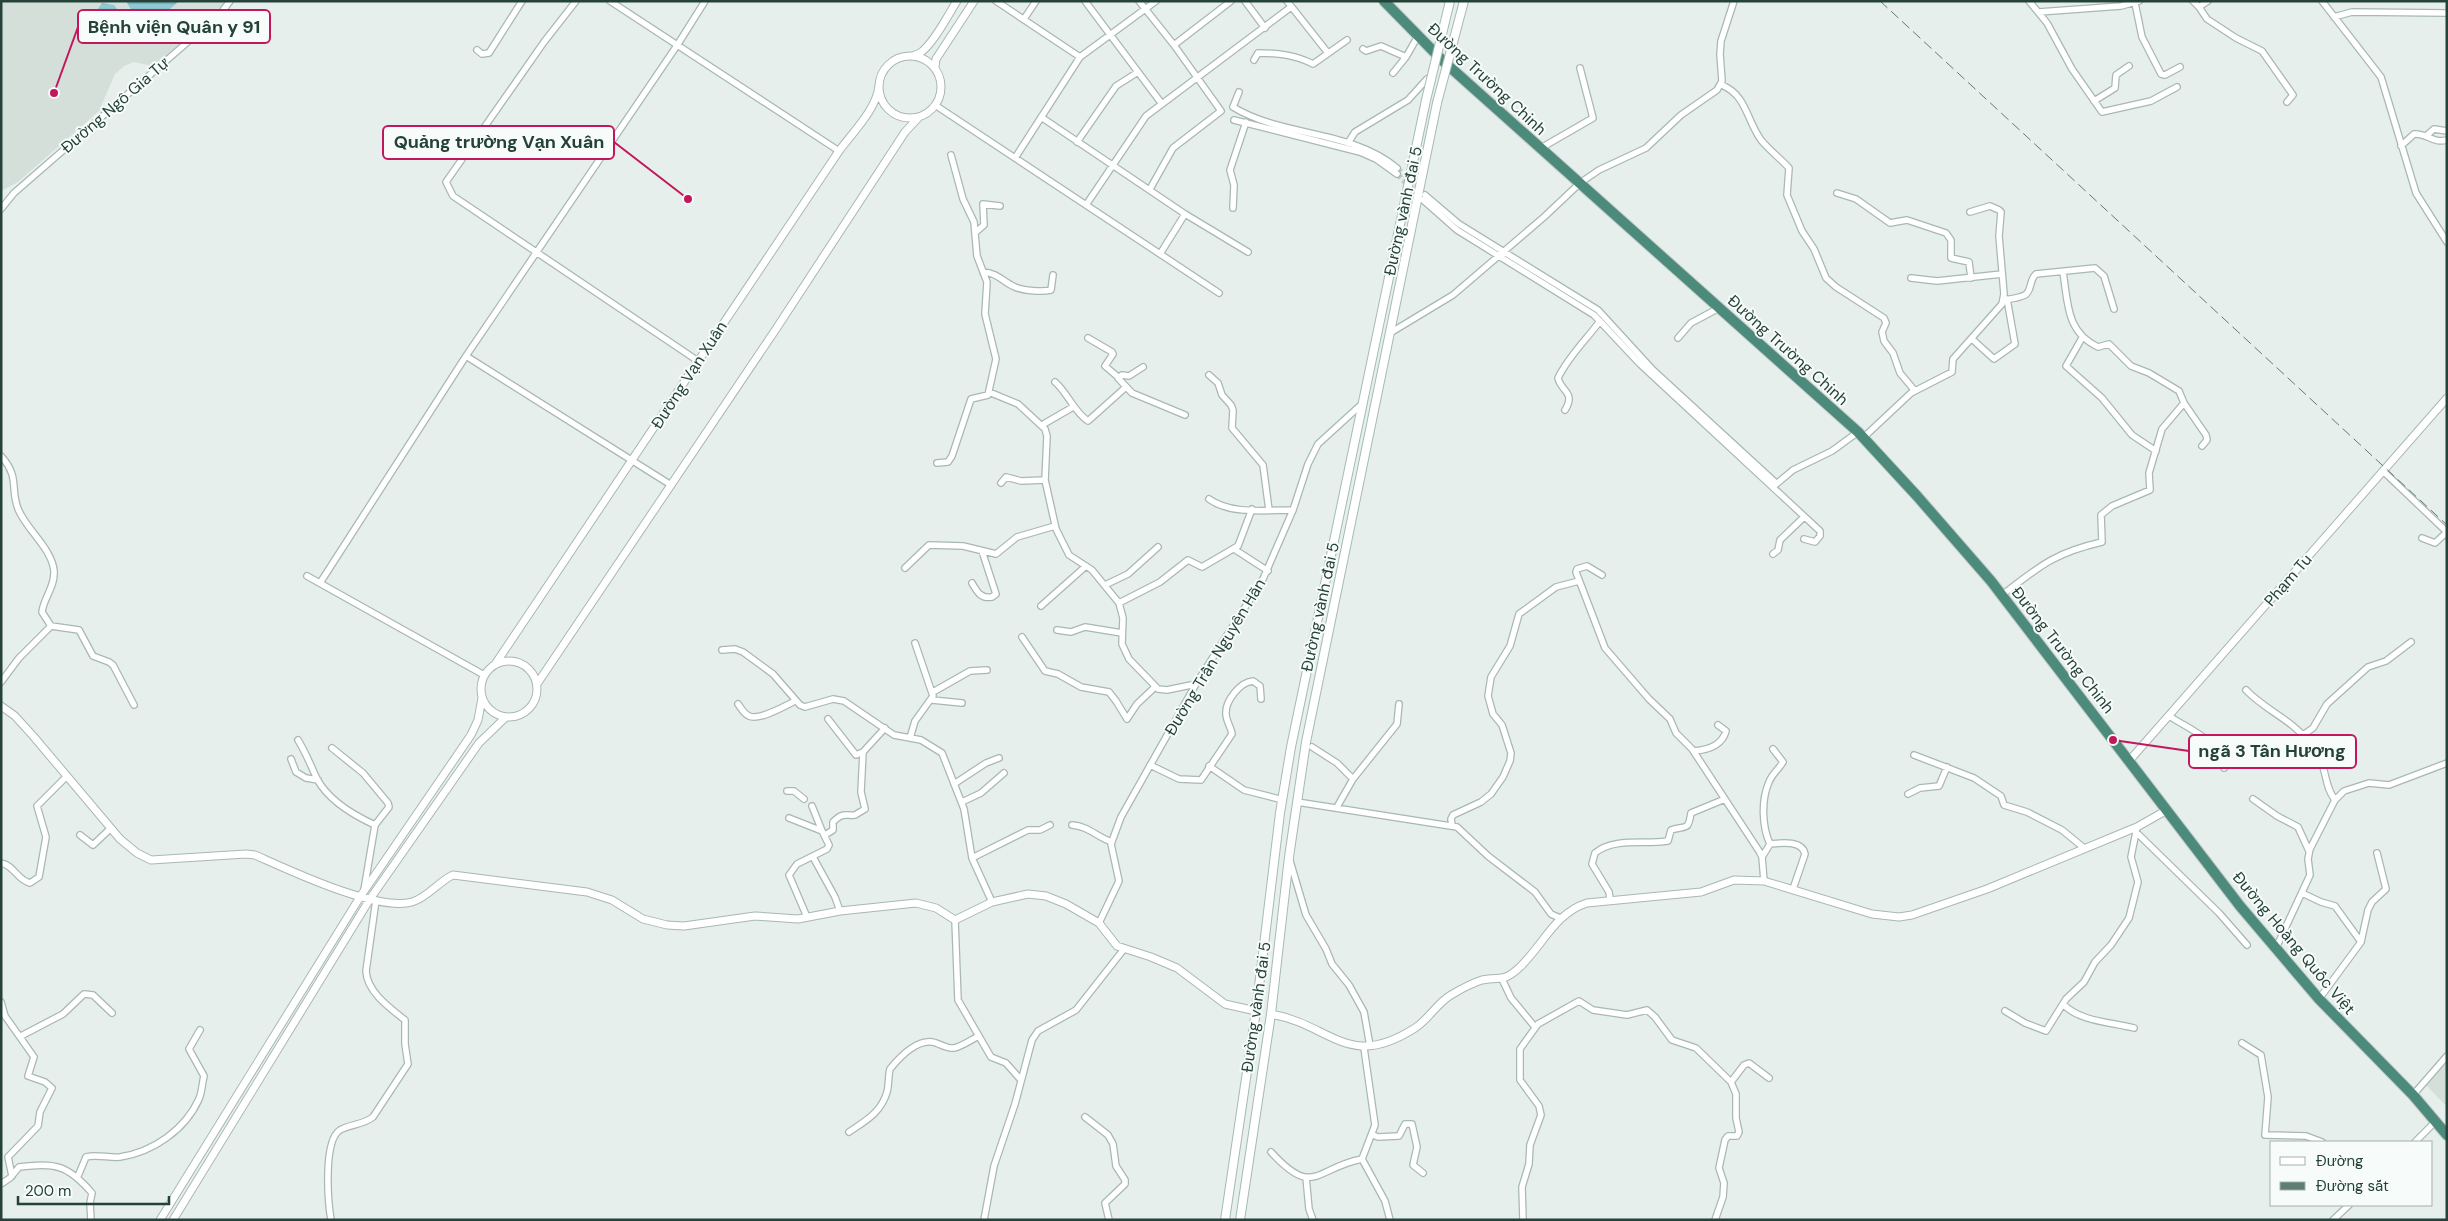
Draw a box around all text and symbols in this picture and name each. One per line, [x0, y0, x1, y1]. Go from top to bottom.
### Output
callout: Bệnh viện Quân y 91 [78, 10, 270, 43]
text: Bệnh viện Quân y 91 [88, 15, 260, 39]
street label: Đường Trường Chinh [1423, 18, 1551, 140]
street label: Đường Ngô Gia Tự [56, 52, 174, 158]
callout: Quảng trường Vạn Xuân [383, 126, 614, 159]
text: Quảng trường Vạn Xuân [394, 130, 604, 154]
street label: Đường vành đai 5 [1379, 144, 1427, 278]
street label: Đường Trường Chinh [1723, 290, 1853, 410]
street label: Đường Vạn Xuân [646, 317, 732, 433]
street label: Đường vành đai 5 [1296, 540, 1344, 674]
street label: Phạm Tu [2259, 549, 2317, 611]
street label: Đường Trần Nguyên Hãn [1160, 575, 1270, 739]
street label: Đường Trường Chinh [2007, 582, 2119, 718]
callout: ngã 3 Tân Hương [2189, 735, 2356, 768]
text: ngã 3 Tân Hương [2198, 739, 2346, 763]
street label: Đường Hoàng Quốc Việt [2228, 867, 2360, 1019]
street label: Đường vành đai 5 [1236, 940, 1276, 1074]
legend [2270, 1141, 2433, 1206]
text: Đường [2316, 1151, 2364, 1171]
scale bar [18, 1174, 169, 1206]
text: Đường sắt [2316, 1176, 2389, 1196]
text: 200 m [25, 1181, 71, 1201]

